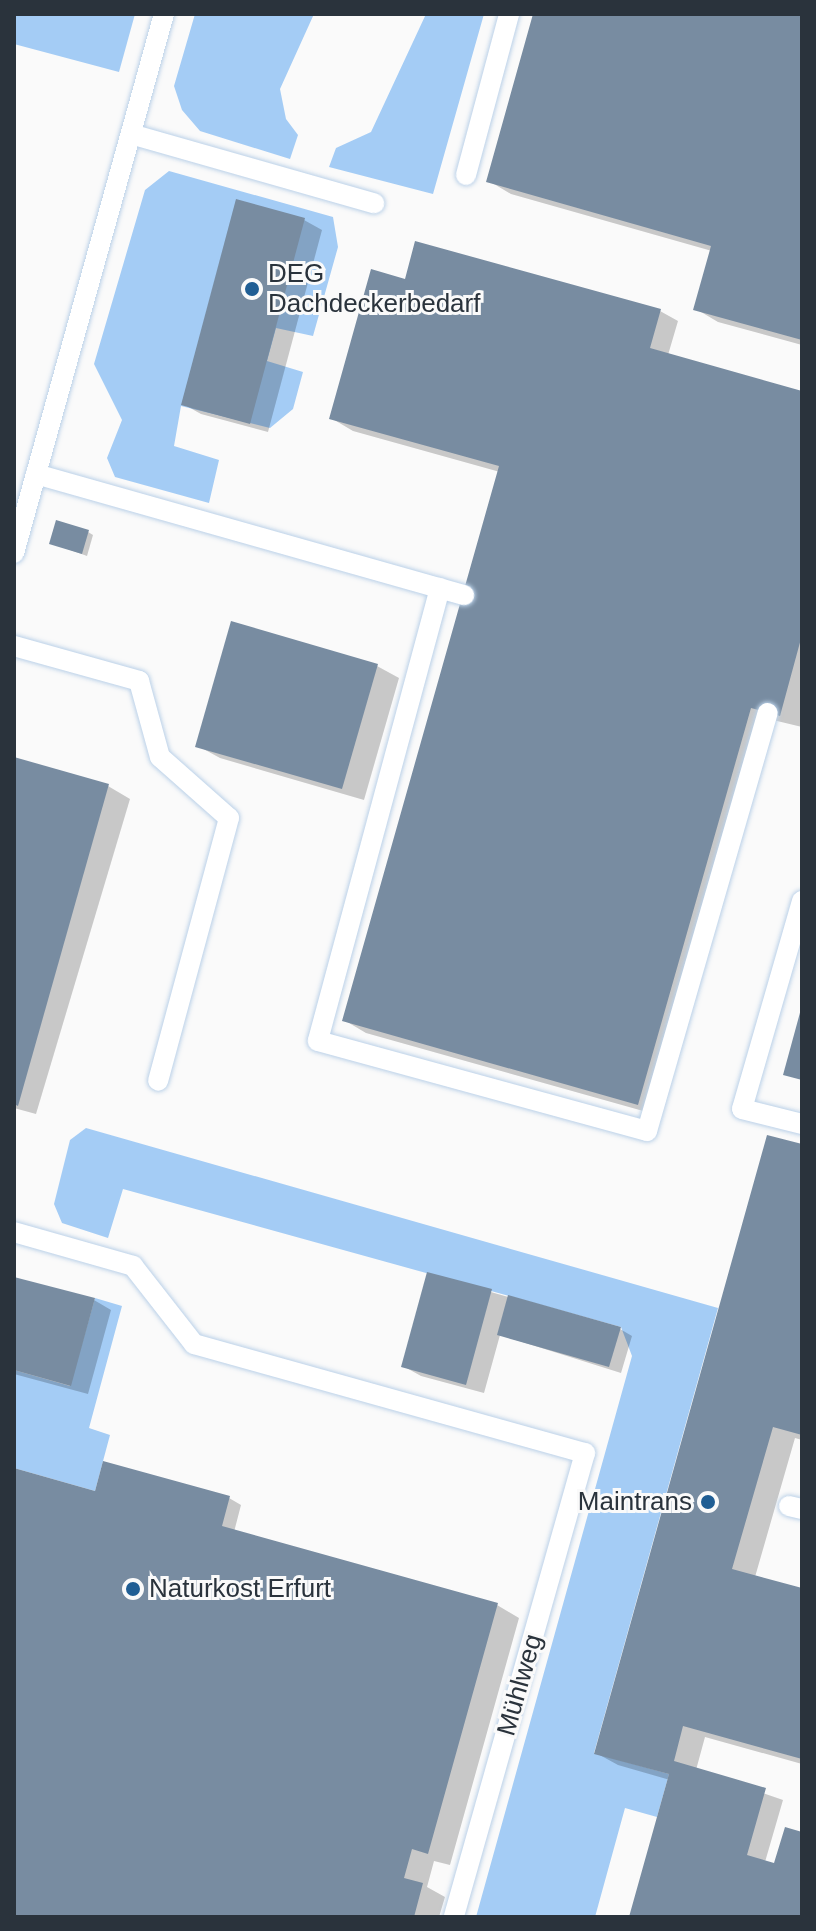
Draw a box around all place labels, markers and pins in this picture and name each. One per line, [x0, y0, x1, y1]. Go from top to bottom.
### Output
place label: DEG Dachdeckerbedarf [268, 258, 480, 320]
marker: DEG Dachdeckerbedarf [243, 280, 261, 298]
place label: Maintrans [578, 1486, 692, 1518]
marker: Maintrans [699, 1493, 717, 1511]
place label: Naturkost Erfurt [149, 1573, 331, 1605]
marker: Naturkost Erfurt [124, 1580, 142, 1598]

